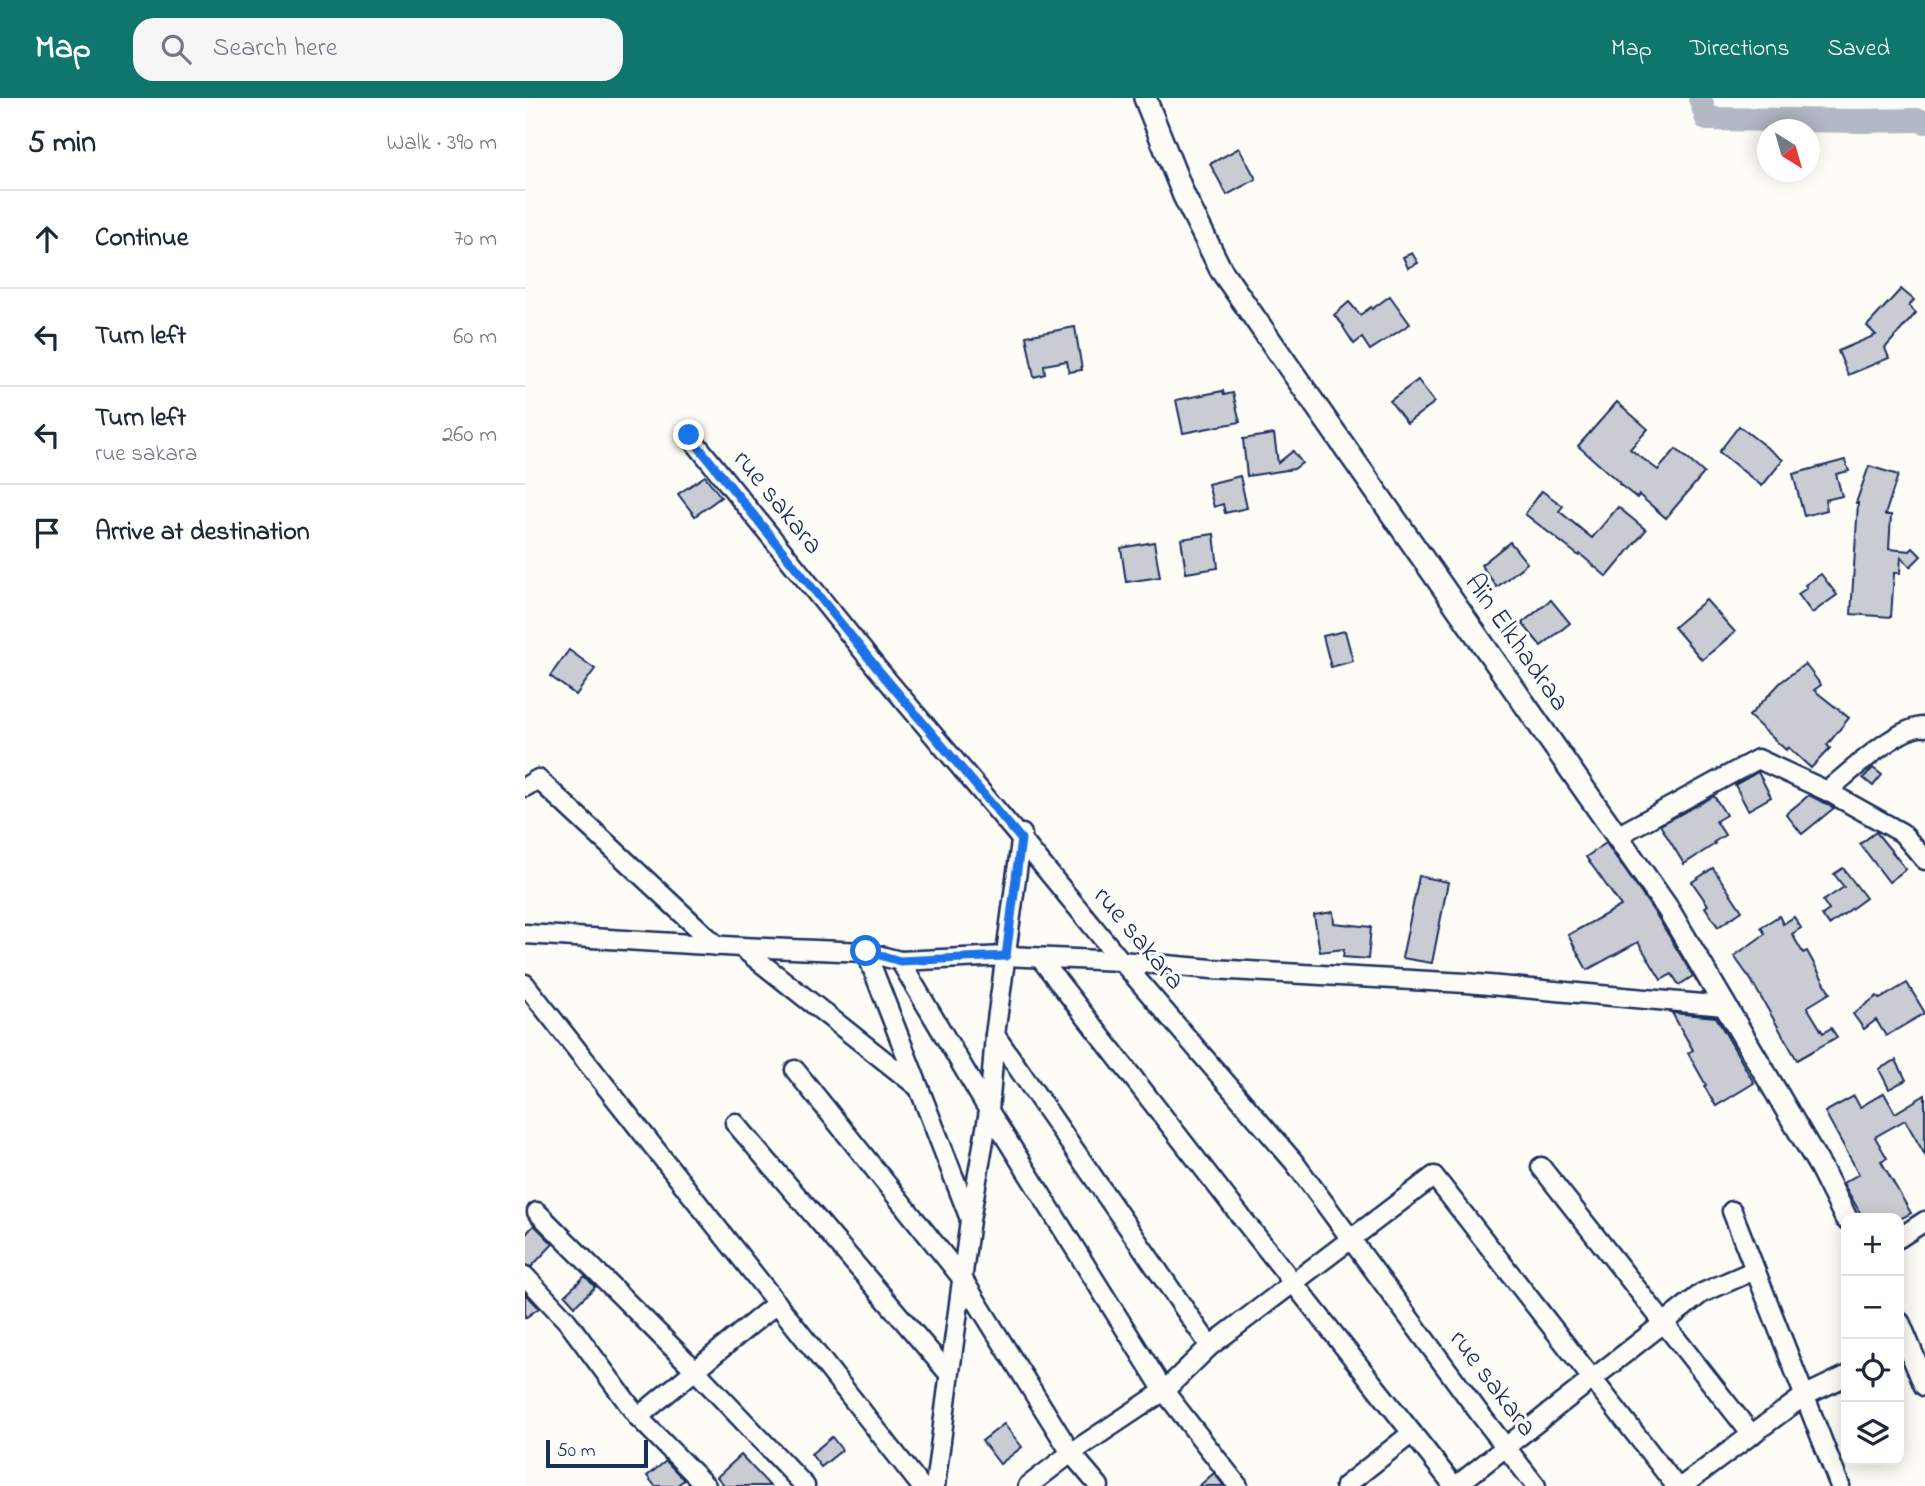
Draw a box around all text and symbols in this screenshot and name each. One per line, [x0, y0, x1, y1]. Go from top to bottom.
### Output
search box [133, 18, 623, 81]
text: Map [35, 25, 91, 73]
icon: search [157, 30, 195, 68]
text: Search here [213, 30, 337, 68]
text: Map [1611, 32, 1652, 67]
text: Directions [1690, 32, 1789, 67]
text: Saved [1827, 32, 1890, 67]
north arrow [1757, 119, 1820, 182]
text: 5 min [28, 122, 96, 166]
text: Walk · 390 m [386, 127, 497, 160]
icon: ahead [28, 220, 66, 258]
text: Continue [95, 220, 188, 258]
text: 70 m [454, 223, 497, 256]
icon: left [28, 318, 66, 356]
text: Turn left [95, 318, 186, 356]
text: 60 m [453, 321, 497, 354]
text: Turn left [95, 400, 186, 438]
icon: left [28, 416, 66, 454]
text: 260 m [442, 419, 497, 452]
route end [673, 419, 704, 450]
text: rue sakara [95, 438, 197, 471]
street label: rue sakara [722, 442, 832, 564]
icon: arrive [28, 514, 66, 552]
text: Arrive at destination [95, 514, 310, 552]
street label: Aïn Elkhadraa [1453, 566, 1579, 720]
street label: rue sakara [1082, 878, 1194, 1000]
route start [850, 935, 881, 966]
map controls [1841, 1213, 1904, 1465]
button: + [1841, 1213, 1904, 1276]
button: − [1841, 1276, 1904, 1339]
street label: rue sakara [1438, 1322, 1546, 1446]
button: locate [1841, 1339, 1904, 1402]
button: layers [1841, 1402, 1904, 1465]
scale bar [546, 1437, 647, 1469]
text: 50 m [557, 1438, 596, 1465]

